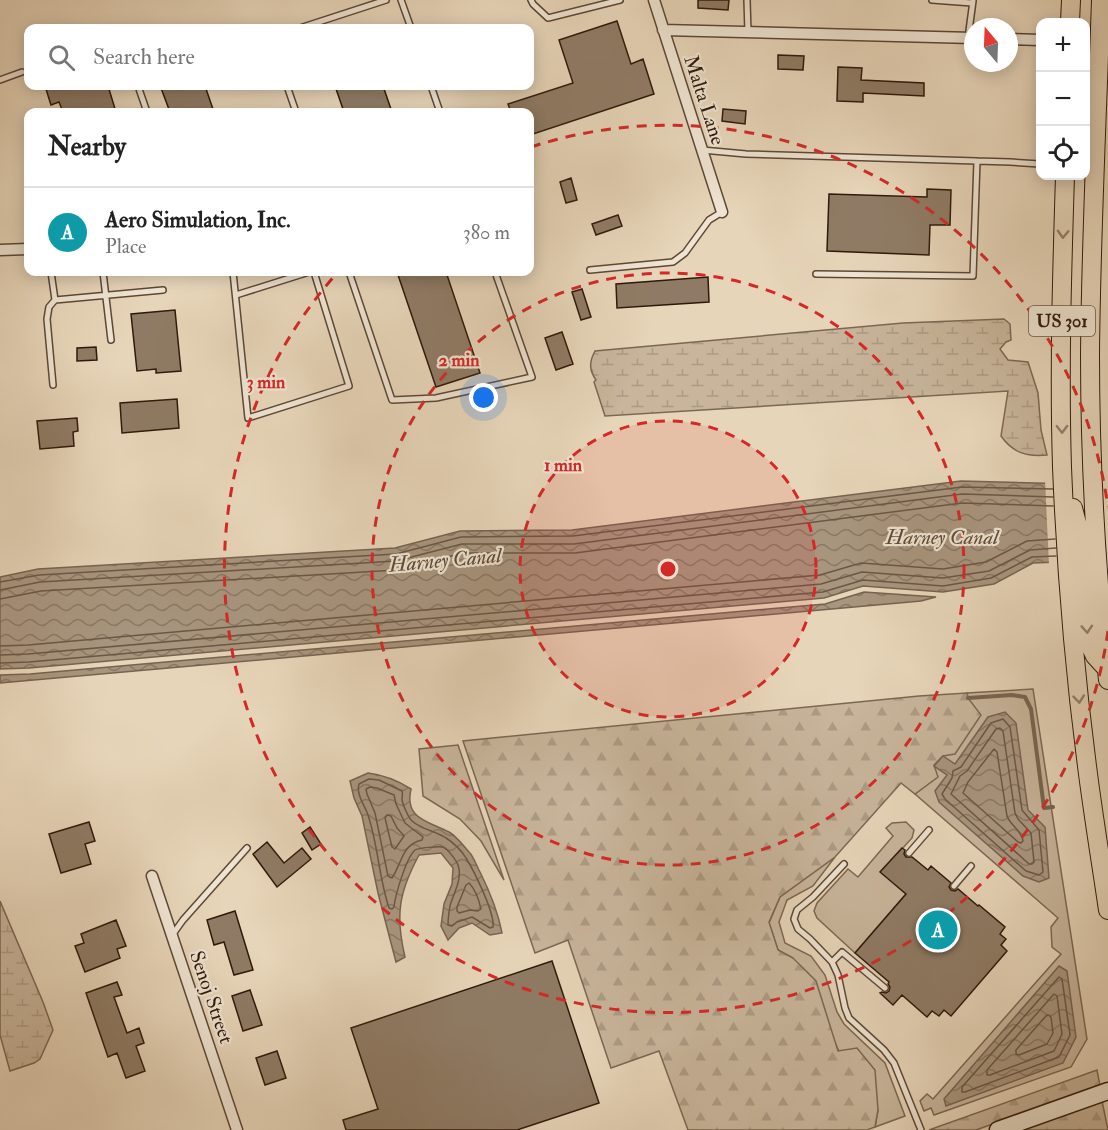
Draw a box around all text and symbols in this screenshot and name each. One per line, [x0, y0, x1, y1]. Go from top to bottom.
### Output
north arrow [964, 18, 1018, 72]
map controls [1036, 18, 1090, 180]
button: + [1036, 18, 1090, 72]
search box [24, 24, 534, 90]
icon: search [45, 41, 78, 74]
text: Search here [93, 43, 195, 71]
street label: Malta Lane [678, 52, 731, 148]
button: − [1036, 72, 1090, 126]
button: locate [1036, 126, 1090, 180]
text: Nearby [48, 131, 126, 163]
text: Aero Simulation, Inc. [105, 206, 290, 234]
text: A [61, 220, 74, 245]
text: 380 m [463, 220, 510, 245]
one-way arrow [1057, 229, 1069, 238]
text: Place [105, 234, 146, 259]
road number: US 301 [1029, 306, 1095, 336]
text: 2 min [439, 349, 480, 372]
text: 3 min [247, 371, 286, 394]
your location [469, 383, 498, 412]
one-way arrow [1056, 424, 1068, 433]
text: 1 min [544, 454, 583, 477]
water label: Harney Canal [885, 524, 1000, 551]
water label: Harney Canal [387, 542, 504, 579]
centre of rings [658, 559, 678, 579]
one-way arrow [1080, 624, 1093, 633]
one-way arrow [1072, 695, 1085, 704]
pin: A [918, 908, 958, 952]
street label: Senoj Street [184, 948, 239, 1047]

